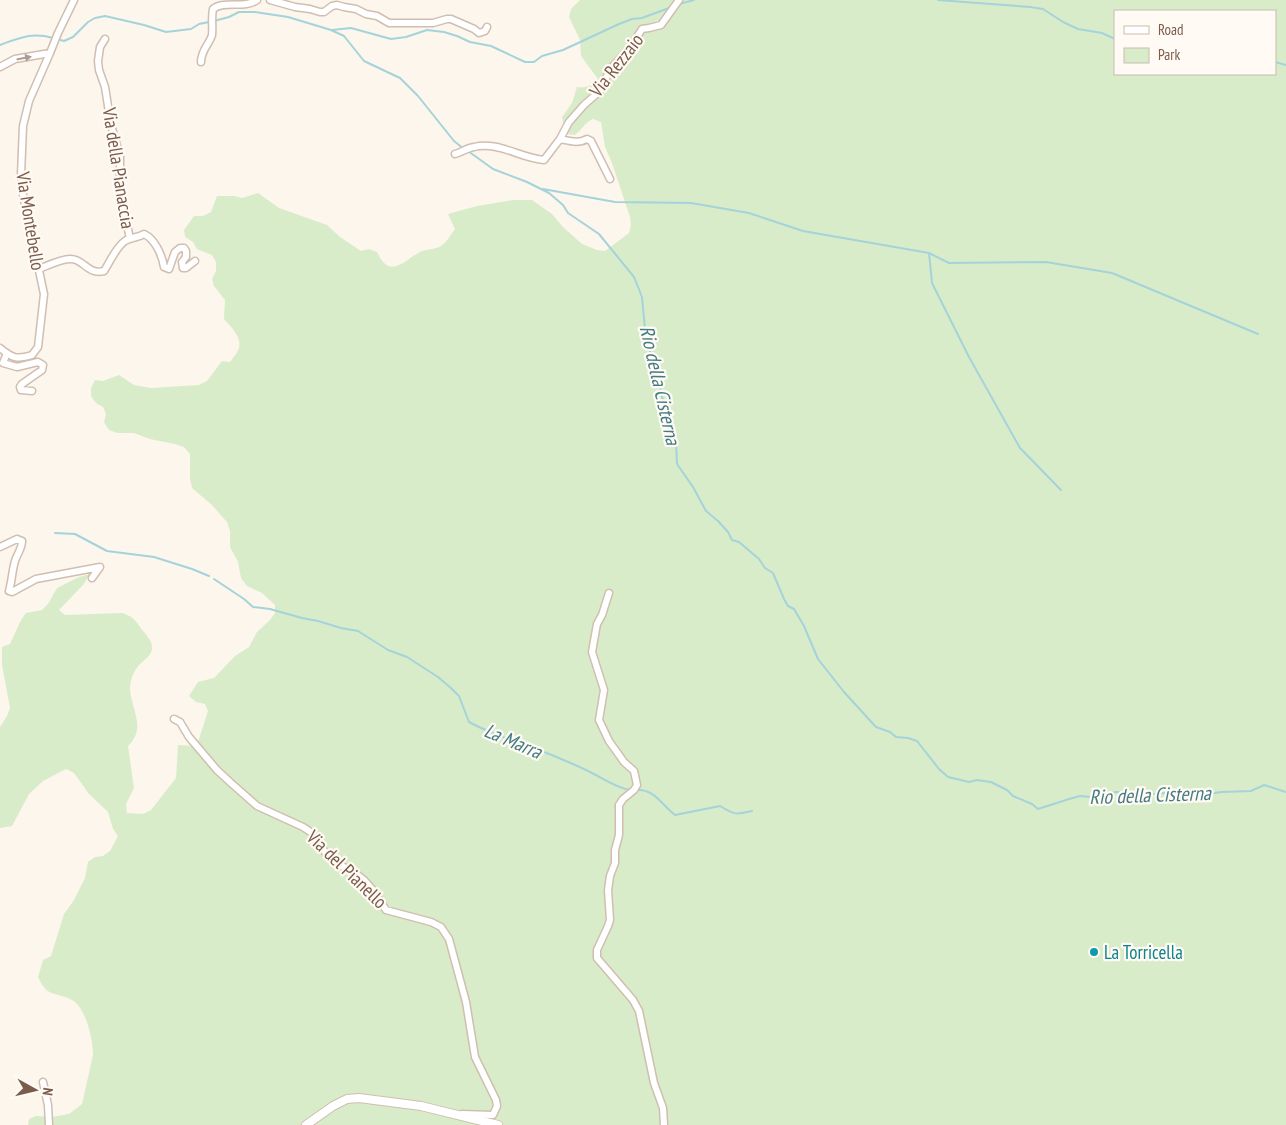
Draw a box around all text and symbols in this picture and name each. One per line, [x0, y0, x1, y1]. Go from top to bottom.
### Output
legend [1114, 10, 1276, 75]
text: Road [1158, 20, 1184, 39]
street label: Via Rezzaio [583, 28, 648, 102]
text: Park [1158, 45, 1180, 64]
one-way arrow [17, 53, 33, 61]
street label: Via della Pianaccia [97, 105, 140, 230]
street label: Via Montebello [11, 169, 51, 272]
water label: Rio della Cisterna [634, 323, 687, 448]
water label: La Marra [480, 717, 547, 765]
water label: Rio della Cisterna [1089, 780, 1212, 810]
street label: Via del Pianello [301, 824, 392, 913]
place label: La Torricella [1104, 940, 1183, 964]
marker: La Torricella [1088, 946, 1100, 958]
north arrow [10, 1065, 60, 1115]
text: N [38, 1087, 57, 1097]

